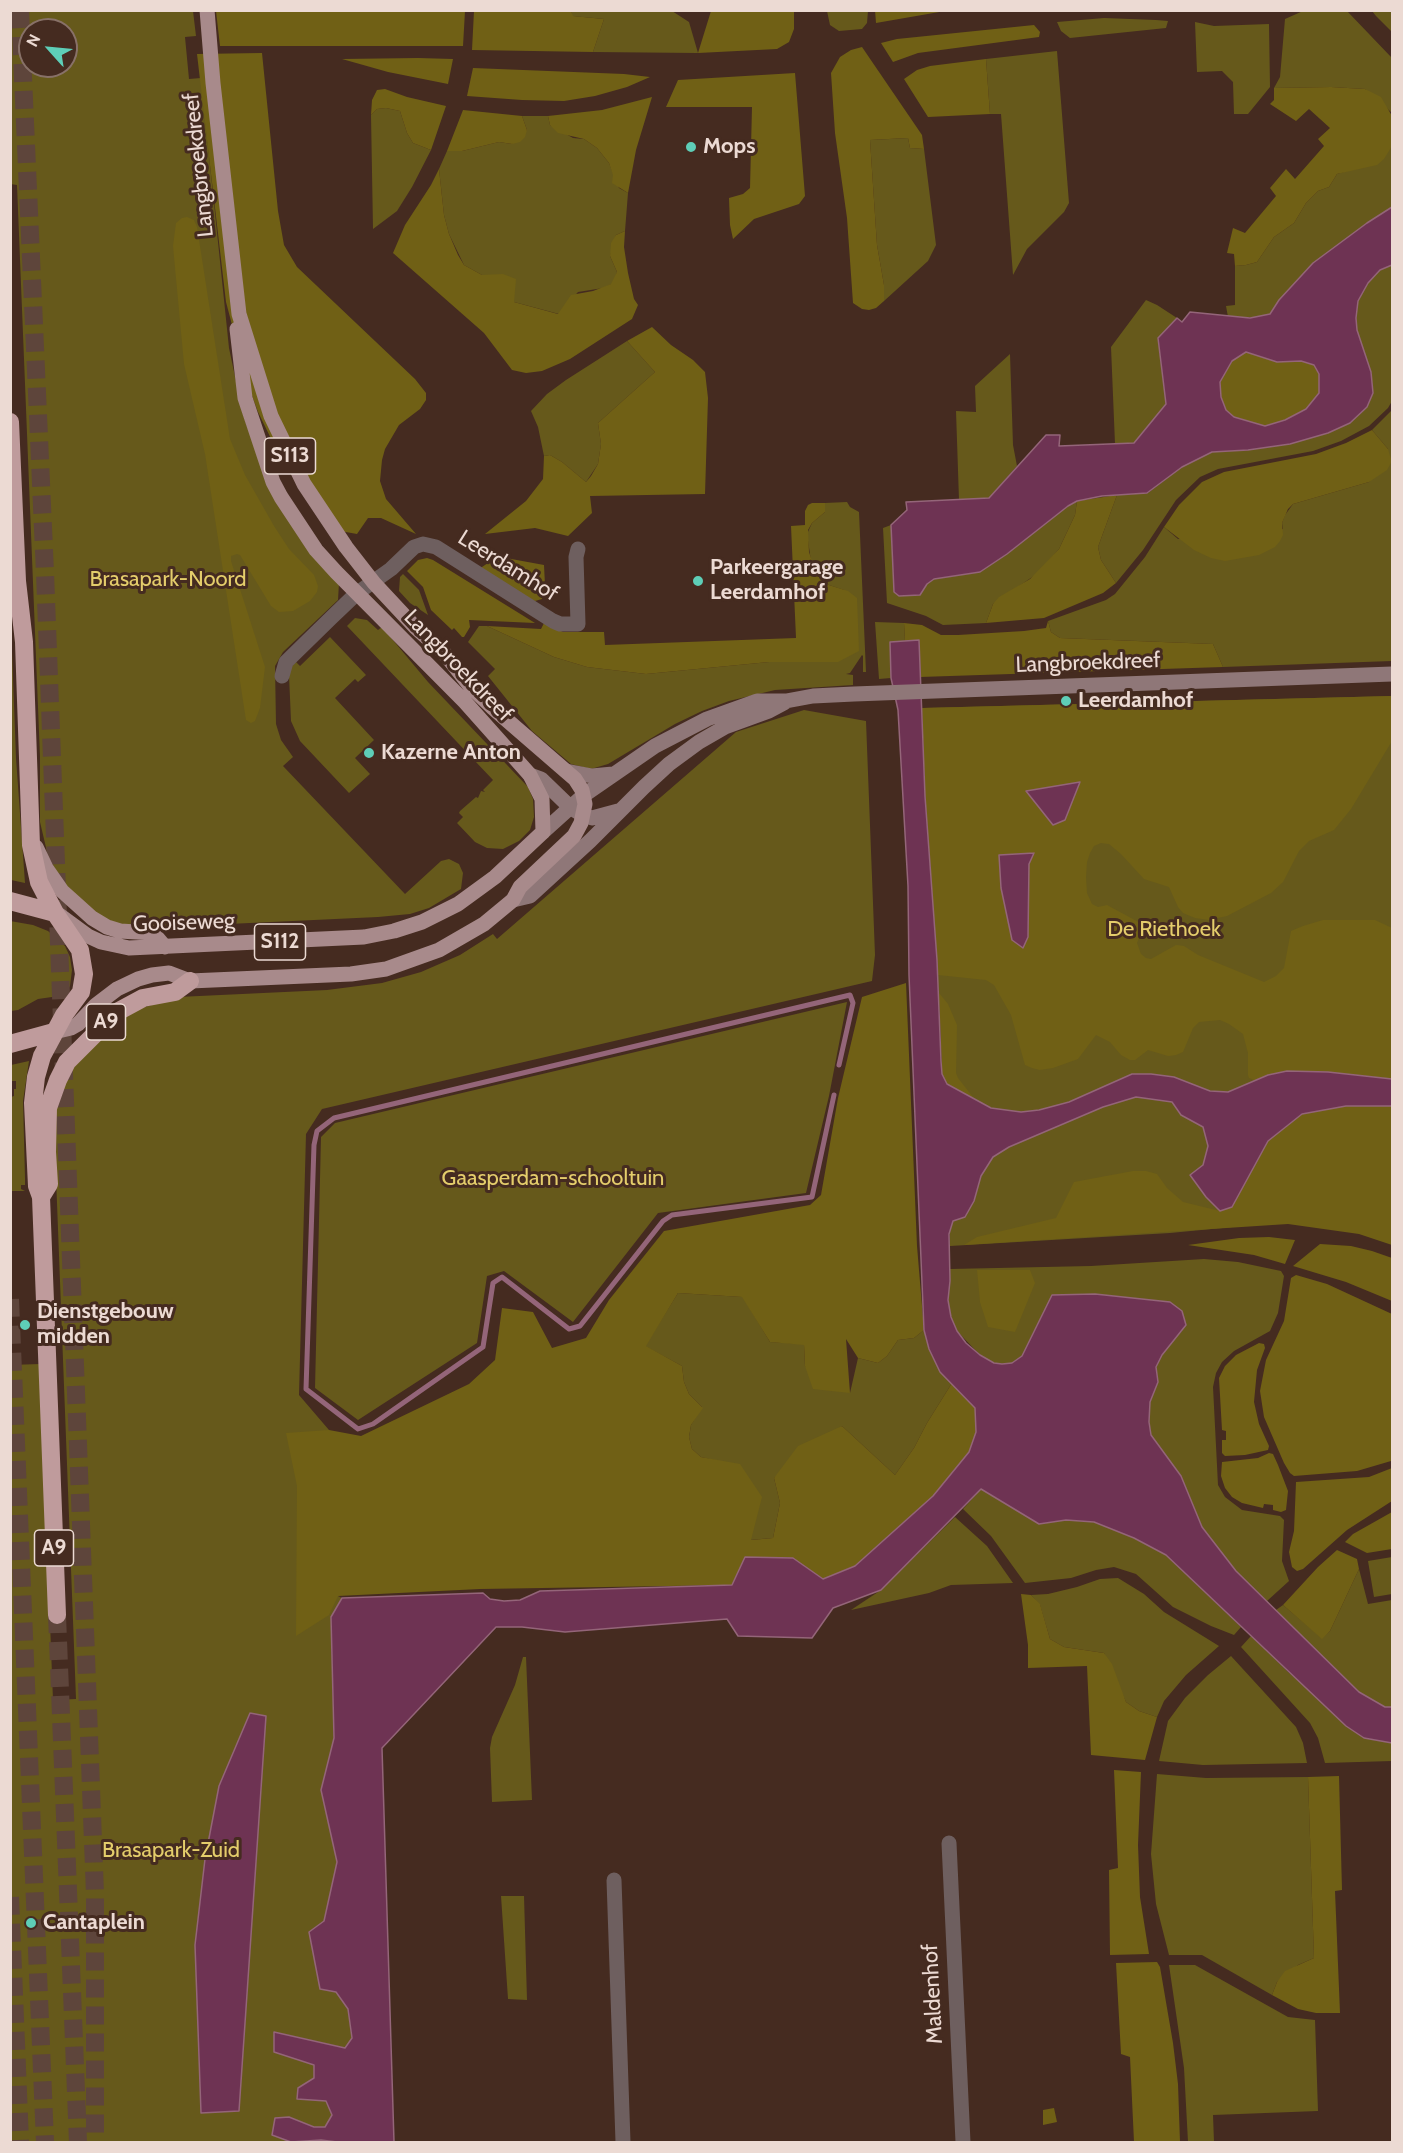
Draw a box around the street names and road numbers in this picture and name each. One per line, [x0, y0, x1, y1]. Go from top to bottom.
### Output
street label: Langbroekdreef [178, 91, 220, 239]
road number: S113 [264, 438, 316, 474]
street label: Leerdamhof [453, 525, 563, 607]
street label: Langbroekdreef [398, 605, 518, 727]
street label: Langbroekdreef [1015, 647, 1161, 679]
street label: Gooiseweg [133, 908, 235, 938]
road number: S112 [254, 924, 306, 960]
road number: A9 [86, 1004, 126, 1040]
road number: A9 [34, 1530, 74, 1566]
street label: Maldenhof [917, 1943, 949, 2045]

